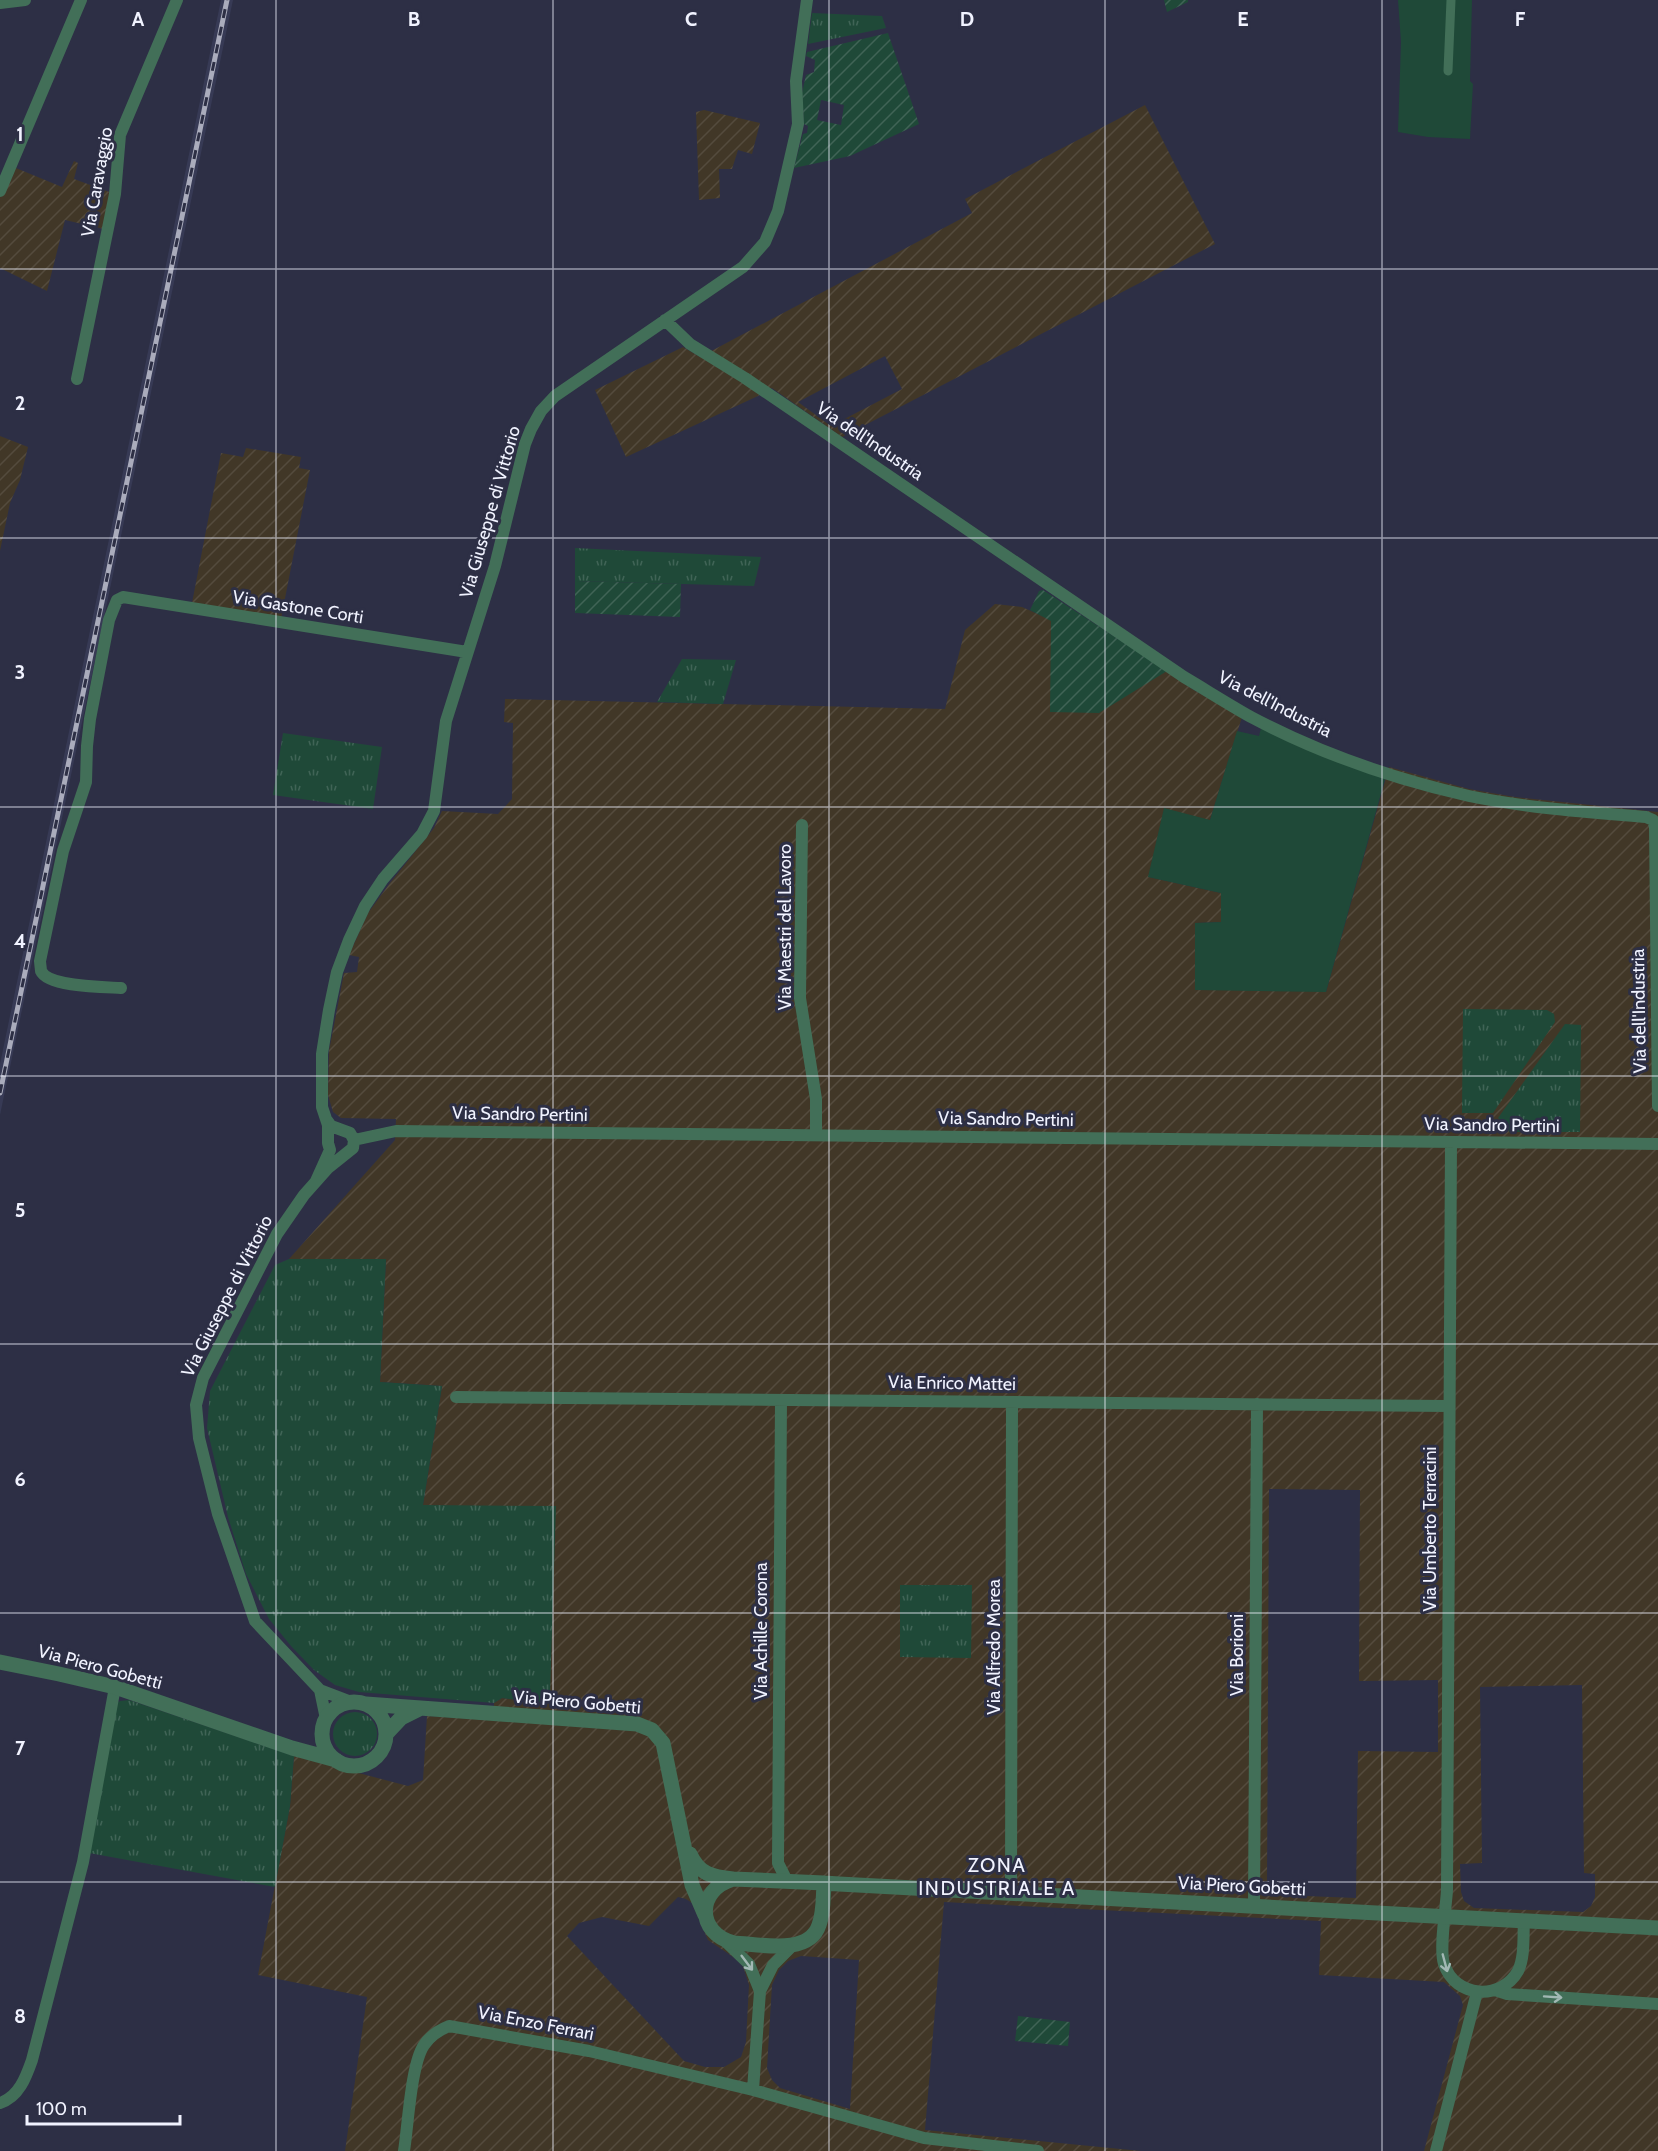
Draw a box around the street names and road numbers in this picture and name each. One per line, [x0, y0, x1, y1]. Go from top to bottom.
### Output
street label: Via Caravaggio [77, 125, 118, 239]
street label: Via dell'Industria [812, 397, 928, 485]
street label: Via Giuseppe di Vittorio [455, 423, 525, 601]
street label: Via Gastone Corti [231, 586, 365, 628]
street label: Via dell'Industria [1215, 666, 1336, 742]
street label: Via Maestri del Lavoro [774, 844, 796, 1010]
street label: Via dell'Industria [1627, 948, 1651, 1073]
street label: Via Sandro Pertini [452, 1102, 588, 1126]
street label: Via Sandro Pertini [938, 1107, 1074, 1131]
street label: Via Sandro Pertini [1424, 1113, 1560, 1137]
street label: Via Giuseppe di Vittorio [177, 1211, 277, 1380]
street label: Via Enrico Mattei [888, 1371, 1016, 1395]
street label: Via Umberto Terracini [1419, 1447, 1441, 1611]
street label: Via Achille Corona [750, 1562, 772, 1700]
street label: Via Alfredo Morea [983, 1579, 1005, 1715]
street label: Via Borioni [1226, 1614, 1248, 1696]
street label: Via Piero Gobetti [35, 1640, 165, 1694]
street label: Via Piero Gobetti [512, 1685, 642, 1719]
street label: Via Piero Gobetti [1178, 1872, 1306, 1900]
street label: Via Enzo Ferrari [476, 2001, 596, 2045]

